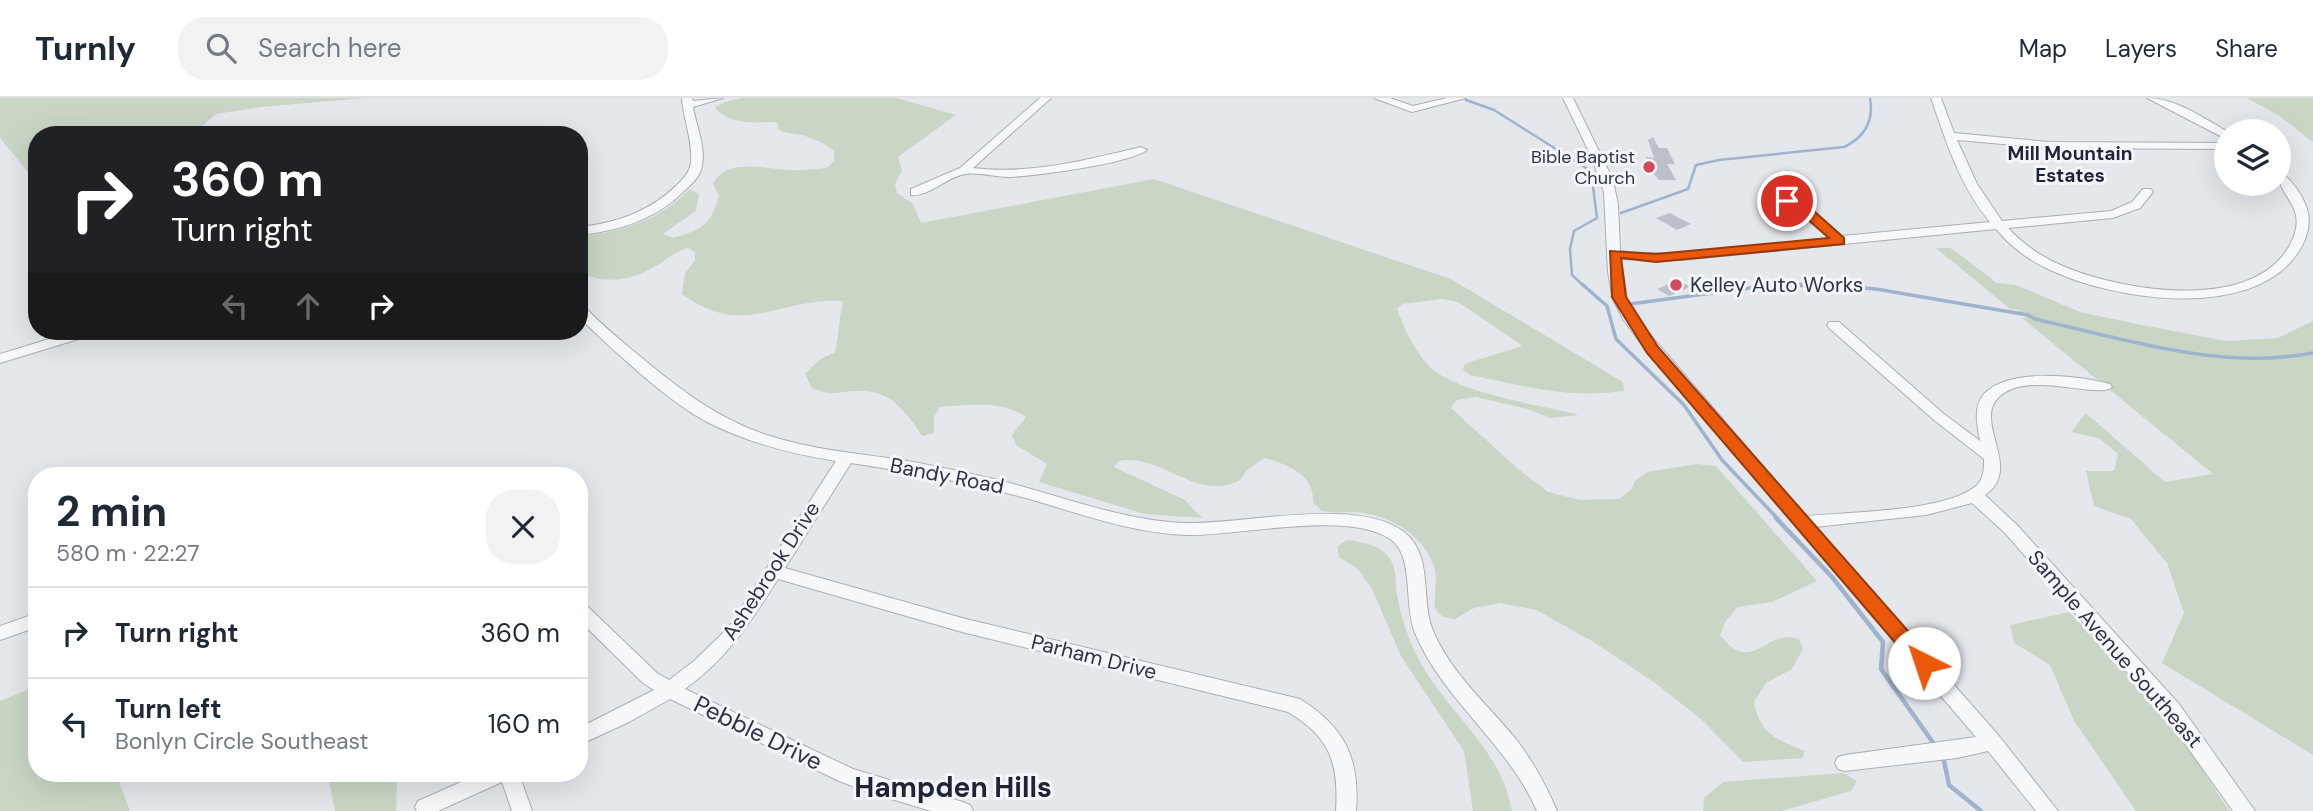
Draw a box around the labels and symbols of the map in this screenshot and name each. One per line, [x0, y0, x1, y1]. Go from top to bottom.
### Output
district label: Mill Mountain Estates [2008, 141, 2132, 188]
place label: Bible Baptist Church [1531, 145, 1635, 190]
marker: Bible Baptist Church [1641, 159, 1657, 175]
pin [1757, 171, 1817, 231]
place label: Kelley Auto Works [1690, 271, 1863, 299]
marker: Kelley Auto Works [1668, 277, 1684, 293]
street label: Bandy Road [888, 451, 1006, 501]
street label: Ashebrook Drive [716, 496, 826, 646]
street label: Sample Avenue Southeast [2021, 544, 2209, 754]
position arrow [1887, 626, 1961, 700]
street label: Parham Drive [1028, 628, 1160, 686]
street label: Pebble Drive [689, 688, 828, 777]
district label: Hampden Hills [854, 769, 1052, 806]

